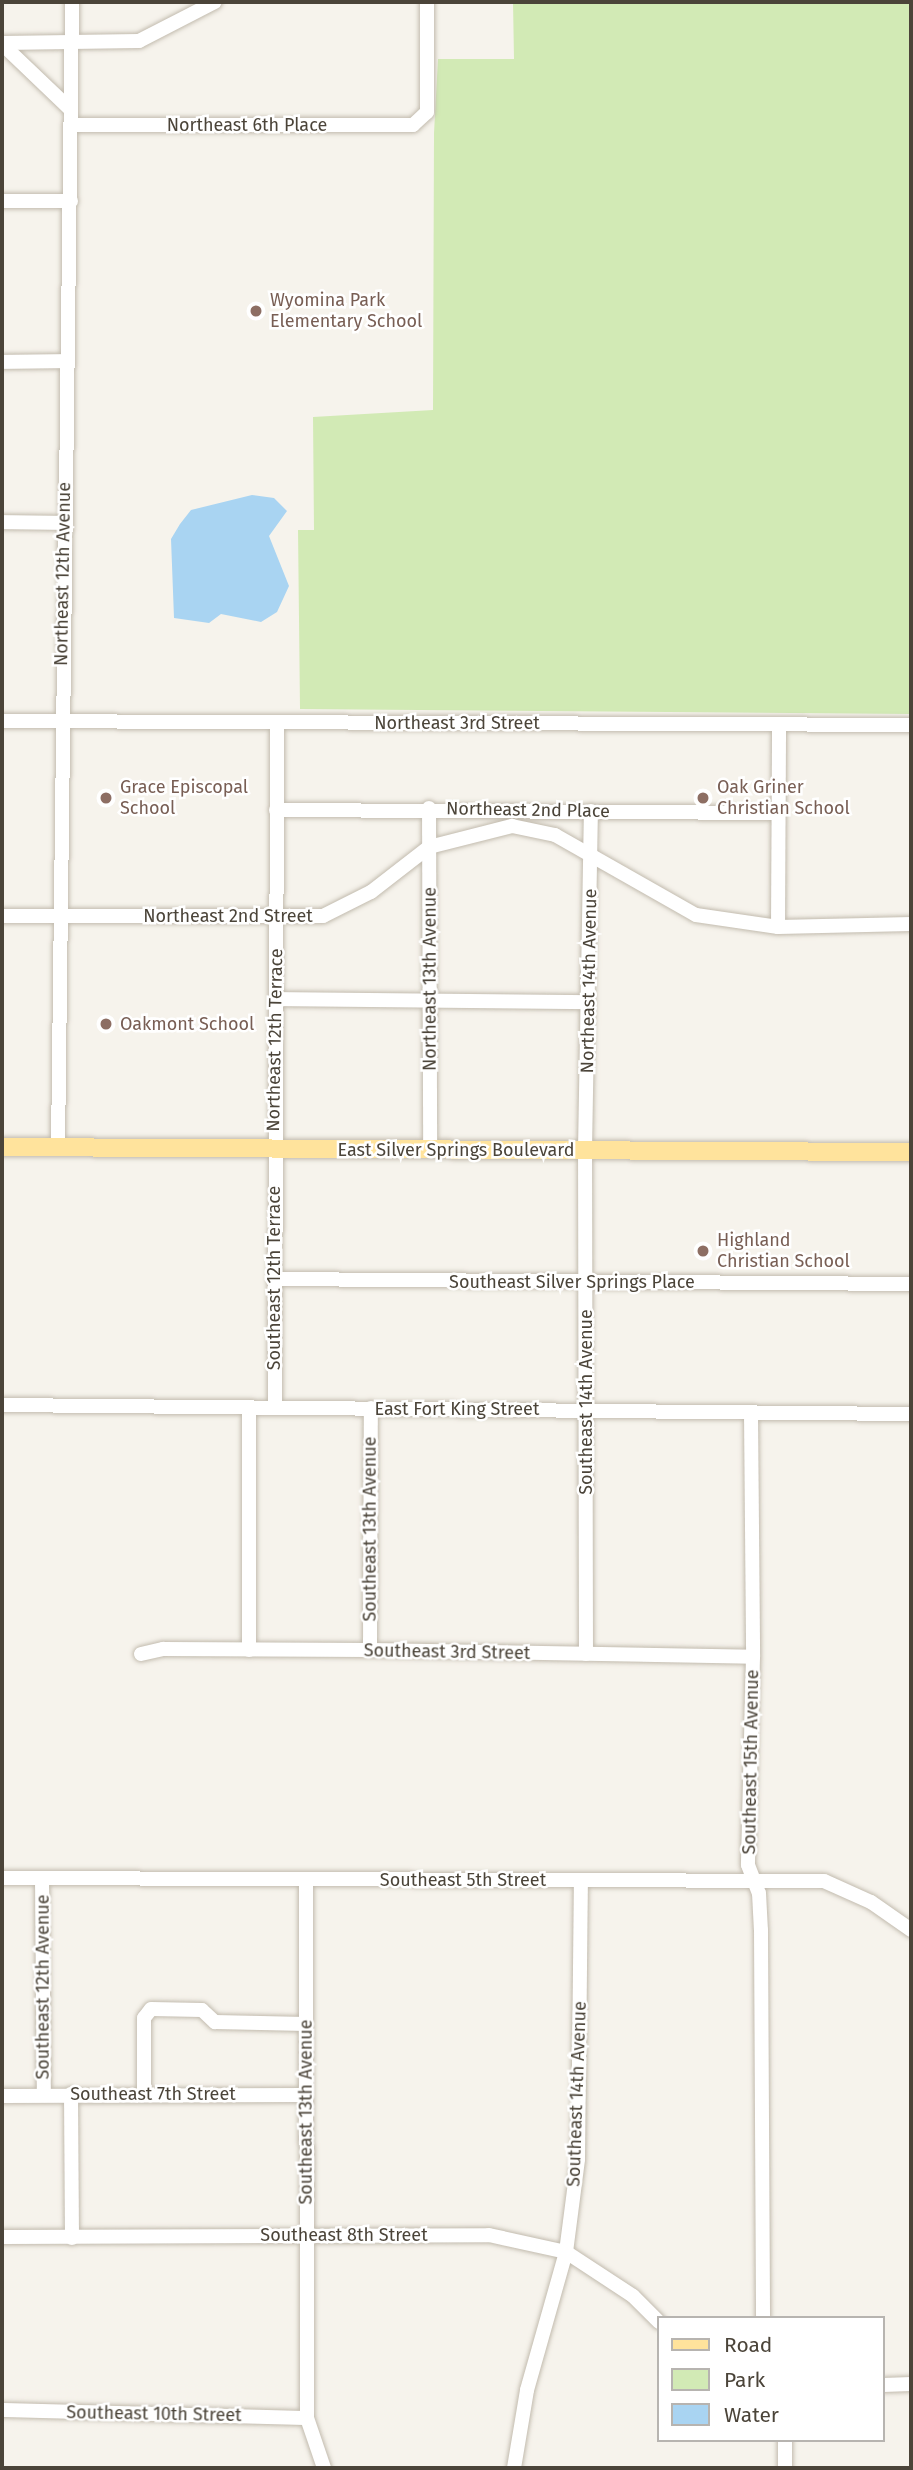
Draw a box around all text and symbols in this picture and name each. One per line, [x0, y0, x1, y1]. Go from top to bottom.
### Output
street label: Northeast 6th Place [167, 114, 327, 136]
place label: Wyomina Park Elementary School [270, 290, 422, 332]
marker: Wyomina Park Elementary School [248, 303, 264, 319]
street label: Northeast 12th Avenue [51, 482, 75, 666]
street label: Northeast 3rd Street [374, 712, 540, 734]
place label: Grace Episcopal School [120, 777, 248, 820]
place label: Oak Griner Christian School [717, 777, 850, 820]
marker: Grace Episcopal School [98, 790, 114, 806]
marker: Oak Griner Christian School [695, 790, 711, 806]
street label: Northeast 2nd Place [446, 798, 610, 822]
street label: Northeast 13th Avenue [419, 887, 441, 1071]
street label: Northeast 14th Avenue [577, 889, 601, 1073]
street label: Northeast 2nd Street [143, 905, 313, 927]
street label: Northeast 12th Terrace [263, 948, 287, 1132]
place label: Oakmont School [120, 1013, 254, 1035]
marker: Oakmont School [98, 1016, 114, 1032]
street label: East Silver Springs Boulevard [338, 1139, 574, 1161]
street label: Southeast 12th Terrace [263, 1186, 285, 1370]
place label: Highland Christian School [717, 1230, 850, 1272]
marker: Highland Christian School [695, 1243, 711, 1259]
street label: Southeast Silver Springs Place [449, 1271, 695, 1293]
street label: Southeast 14th Avenue [575, 1309, 597, 1495]
street label: East Fort King Street [375, 1398, 539, 1420]
street label: Southeast 13th Avenue [359, 1436, 381, 1622]
street label: Southeast 3rd Street [364, 1640, 530, 1664]
street label: Southeast 15th Avenue [739, 1669, 763, 1855]
street label: Southeast 5th Street [380, 1869, 546, 1891]
street label: Southeast 12th Avenue [32, 1894, 54, 2080]
street label: Southeast 14th Avenue [563, 2001, 591, 2187]
street label: Southeast 13th Avenue [295, 2019, 317, 2205]
street label: Southeast 7th Street [70, 2083, 236, 2105]
street label: Southeast 8th Street [260, 2224, 428, 2246]
legend [657, 2316, 885, 2442]
text: Road [724, 2332, 772, 2358]
text: Park [724, 2367, 765, 2393]
street label: Southeast 10th Street [66, 2402, 242, 2426]
text: Water [724, 2402, 779, 2428]

